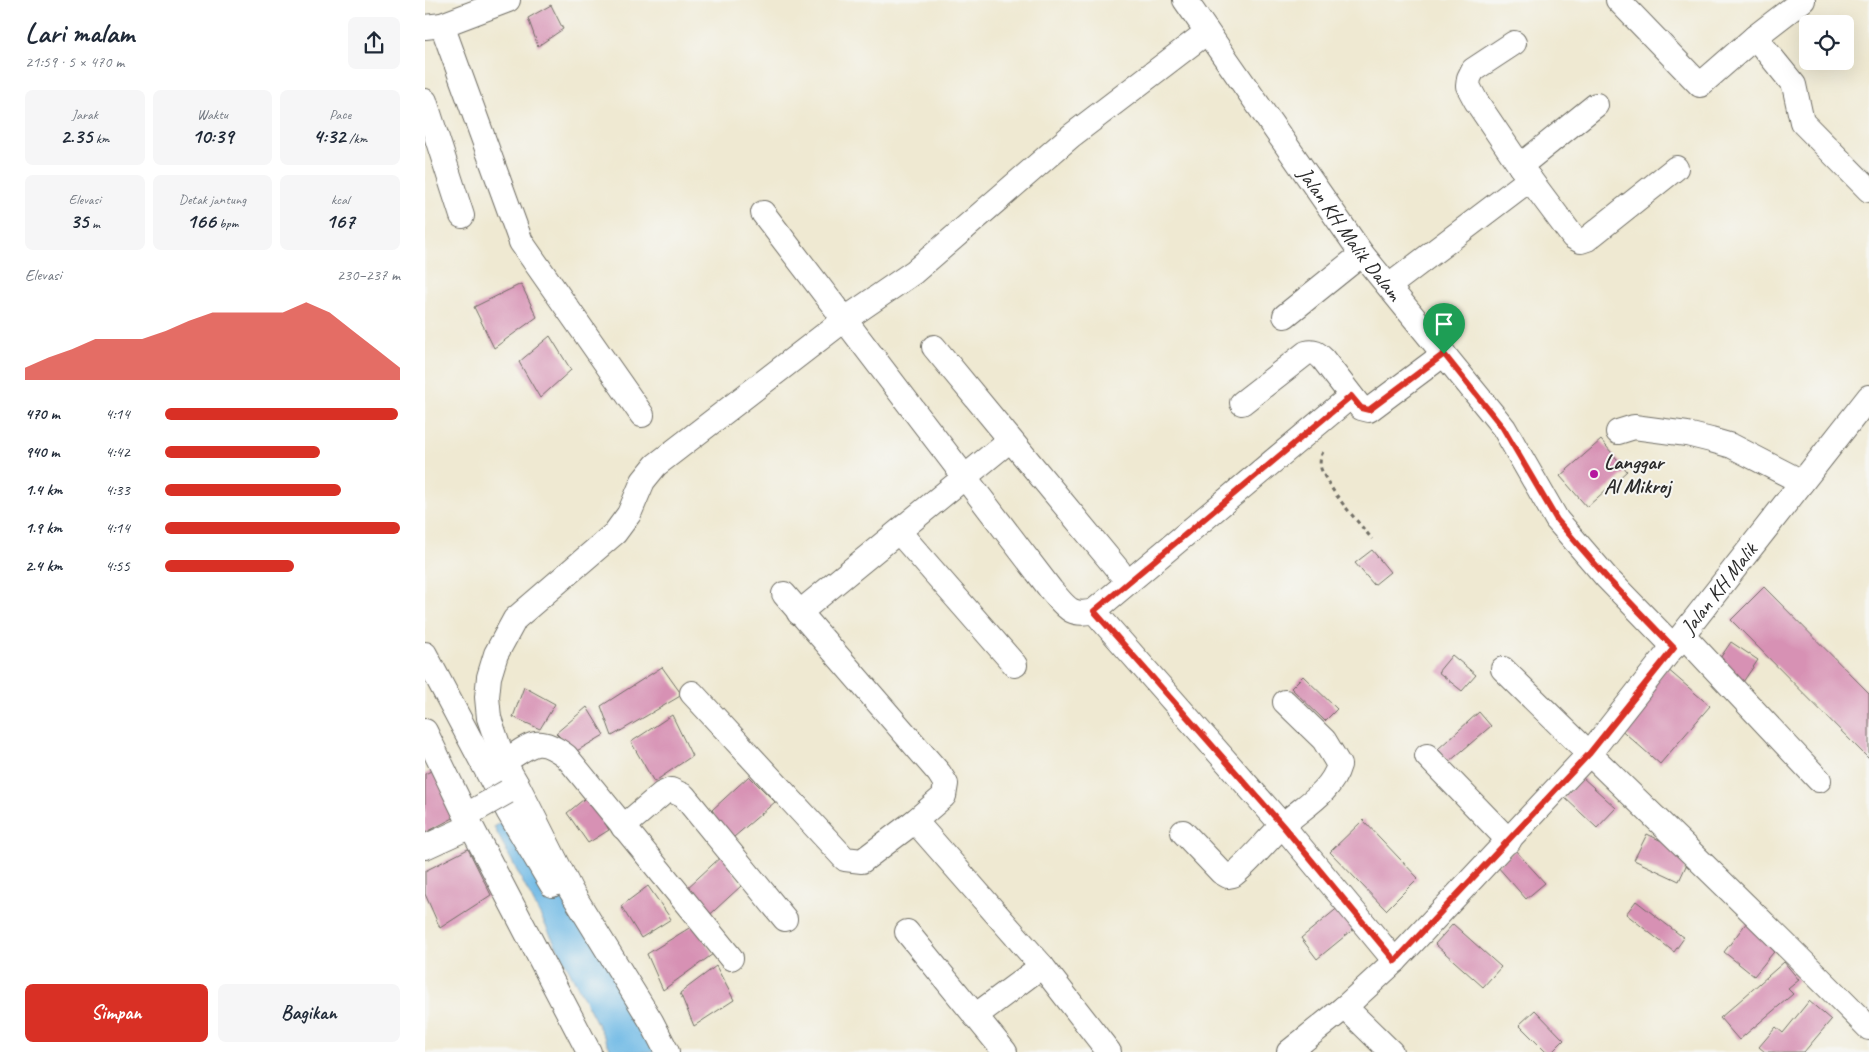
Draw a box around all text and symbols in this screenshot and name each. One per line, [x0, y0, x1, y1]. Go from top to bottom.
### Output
text: Lari malam [25, 15, 134, 50]
map controls [1799, 15, 1854, 70]
button: locate [1799, 15, 1854, 70]
button: share [348, 17, 400, 69]
text: 21:59 · 5 × 470 m [25, 52, 124, 72]
text: Jarak [72, 106, 98, 123]
text: Waktu [197, 106, 228, 123]
text: Pace [329, 106, 351, 123]
text: 2.35 [60, 123, 92, 149]
text: 10:39 [192, 123, 233, 149]
text: 4:32 [313, 123, 346, 149]
text: km [92, 130, 109, 147]
text: /km [346, 130, 367, 147]
street label: Jalan KH Malik Dalam [1292, 161, 1409, 307]
text: Elevasi [69, 191, 101, 208]
text: Detak jantung [179, 191, 246, 208]
text: kcal [331, 191, 349, 208]
text: 35 [70, 208, 89, 234]
text: 166 [187, 208, 216, 234]
text: 167 [326, 208, 355, 234]
text: m [89, 215, 100, 232]
text: bpm [216, 215, 238, 232]
text: Elevasi [25, 265, 62, 285]
text: 230–237 m [337, 265, 400, 285]
pin [1423, 303, 1465, 354]
icon: arrive [1430, 310, 1458, 338]
text: 470 m [25, 404, 60, 424]
text: 4:14 [105, 404, 130, 424]
text: 940 m [25, 442, 59, 462]
text: 4:42 [105, 442, 130, 462]
place label: Langgar Al Mikroj [1604, 449, 1673, 499]
marker: Langgar Al Mikroj [1588, 468, 1600, 480]
text: 1.4 km [25, 480, 62, 500]
text: 4:33 [105, 480, 130, 500]
text: 1.9 km [25, 518, 62, 538]
text: 4:14 [105, 518, 130, 538]
street label: Jalan KH Malik [1675, 536, 1764, 640]
text: 2.4 km [25, 556, 62, 576]
text: 4:55 [105, 556, 130, 576]
button: Simpan [25, 984, 208, 1042]
button: Bagikan [218, 984, 400, 1042]

